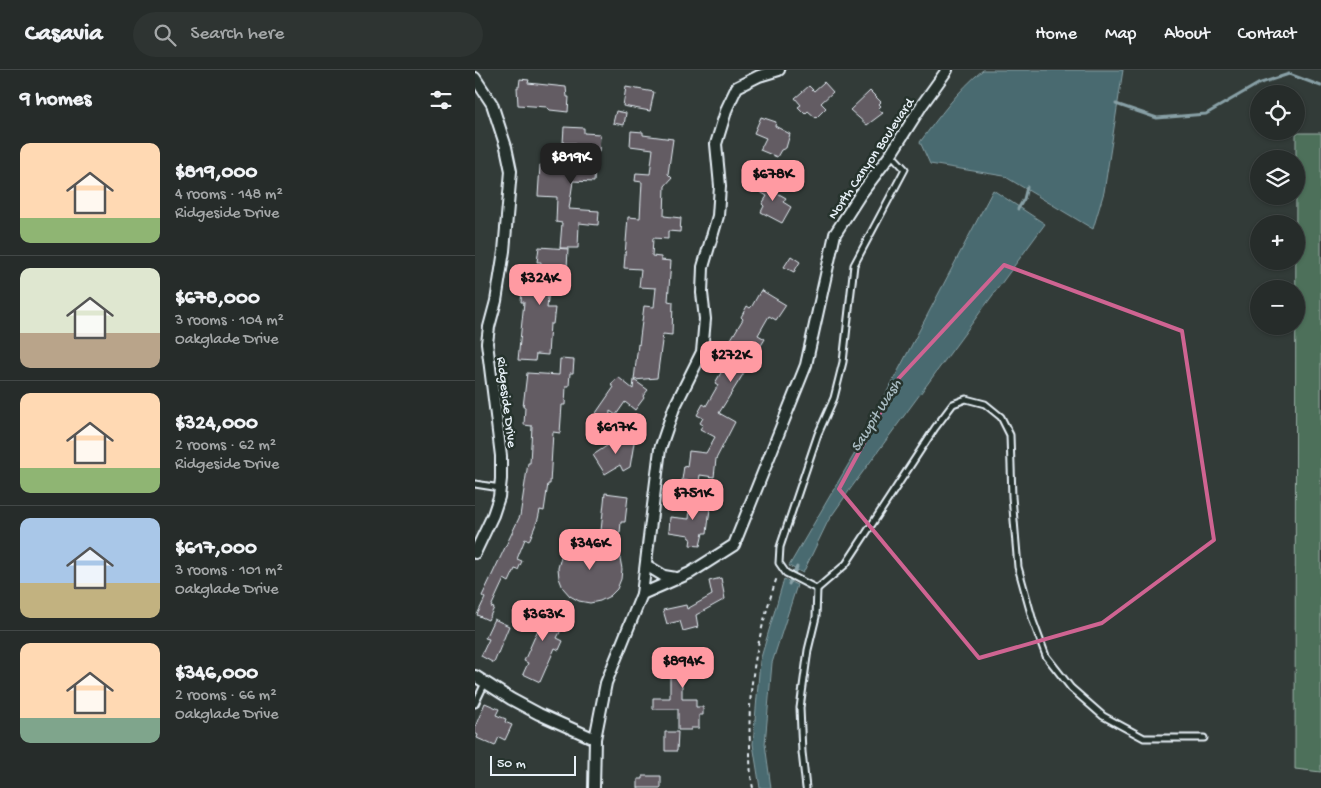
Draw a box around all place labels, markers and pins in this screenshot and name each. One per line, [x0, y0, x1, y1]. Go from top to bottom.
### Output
pin: $819K [536, 142, 606, 185]
pin: $678K [738, 160, 808, 202]
pin: $324K [505, 264, 575, 306]
pin: $272K [696, 340, 766, 383]
pin: $617K [581, 412, 651, 455]
pin: $751K [658, 478, 728, 521]
pin: $346K [555, 528, 625, 571]
pin: $363K [508, 600, 578, 642]
pin: $894K [648, 646, 718, 689]

